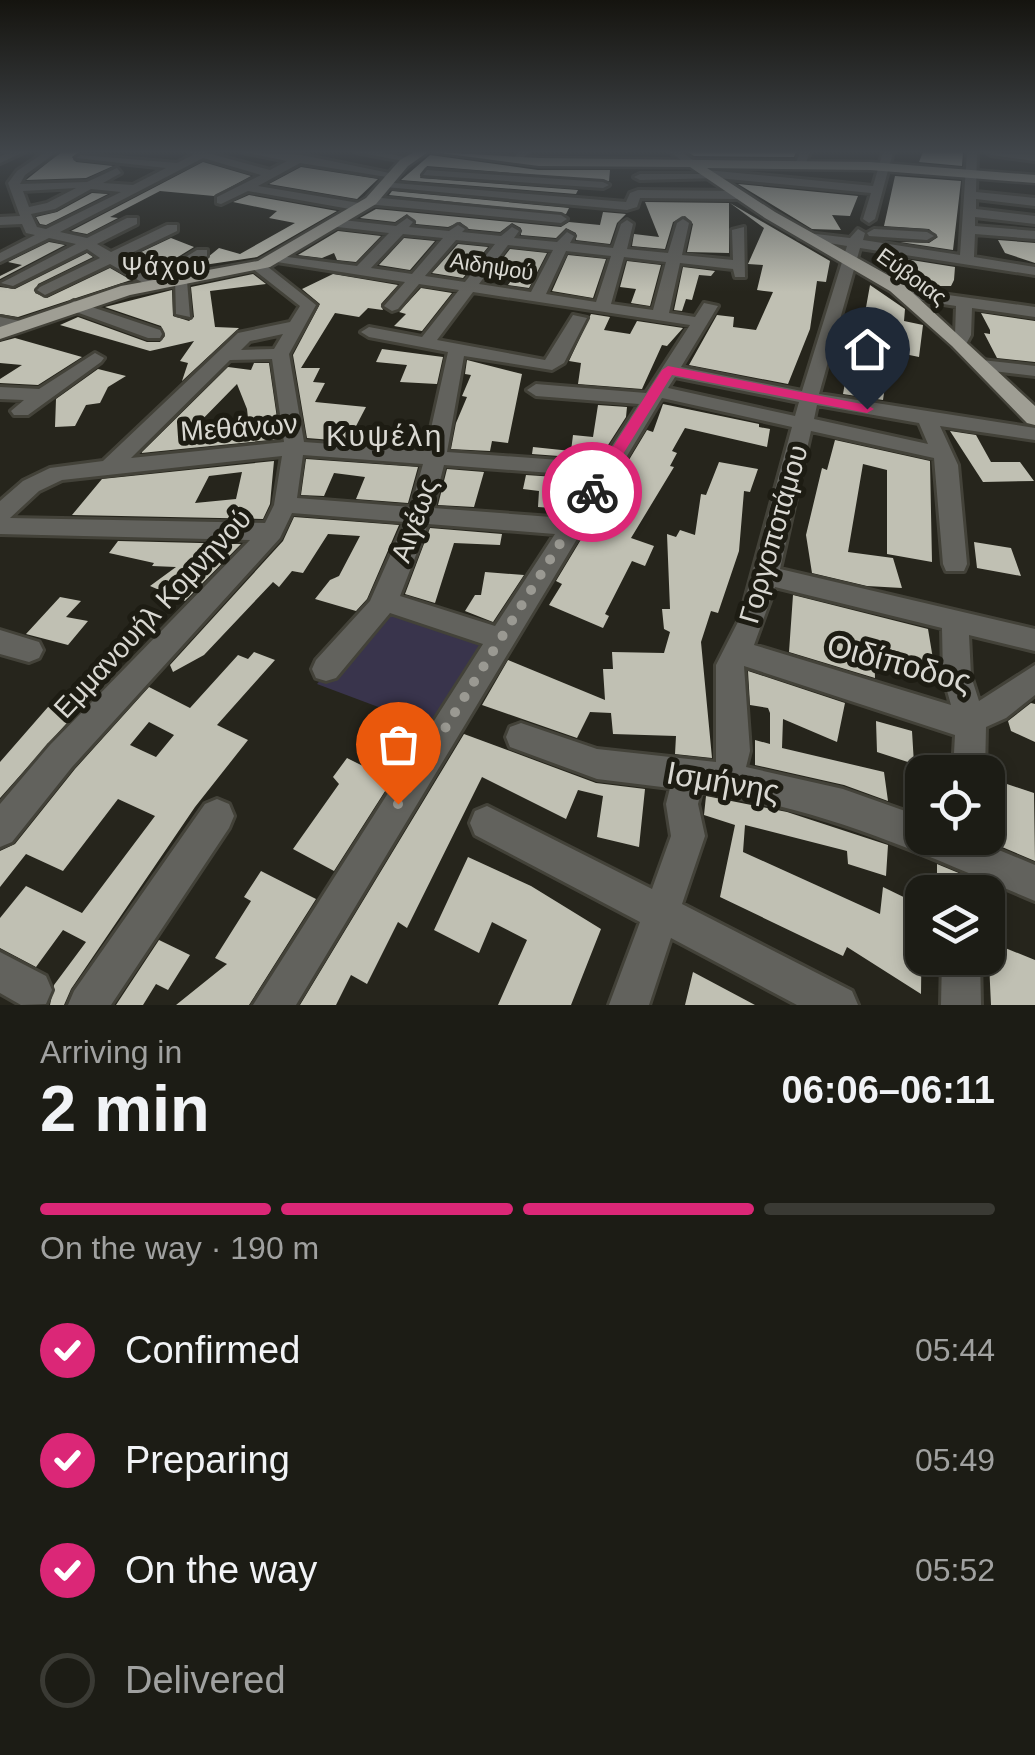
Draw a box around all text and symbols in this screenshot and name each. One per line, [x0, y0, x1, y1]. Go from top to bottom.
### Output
street label: Εύβοιας [872, 243, 951, 310]
street label: Αιδηψού [448, 248, 535, 285]
district label: Ψάχου [122, 252, 208, 280]
pin [825, 307, 910, 410]
icon: home [840, 322, 895, 377]
street label: Μεθάνων [179, 408, 299, 447]
district label: Κυψέλη [326, 419, 444, 452]
street label: Γοργοποτάμου [733, 441, 814, 627]
courier [542, 442, 642, 542]
icon: bike [565, 465, 620, 520]
street label: Αιγέως [385, 474, 444, 566]
street label: Εμμανουήλ Κομνηνού [48, 503, 257, 724]
street label: Οιδίποδος [823, 627, 975, 699]
pin [356, 702, 441, 805]
icon: bag [371, 717, 426, 772]
street label: Ισμήνης [664, 754, 782, 810]
map controls [905, 755, 1005, 975]
button: locate [905, 755, 1005, 855]
button: layers [905, 875, 1005, 975]
text: Arriving in [40, 1034, 182, 1070]
text: 06:06–06:11 [782, 1069, 995, 1111]
text: 2 min [40, 1072, 210, 1145]
text: On the way · 190 m [40, 1230, 319, 1266]
icon: check [40, 1323, 95, 1378]
text: Confirmed [125, 1329, 300, 1371]
text: 05:44 [915, 1332, 995, 1368]
icon: check [40, 1433, 95, 1488]
text: Preparing [125, 1439, 290, 1481]
text: 05:49 [915, 1442, 995, 1478]
icon: check [40, 1543, 95, 1598]
text: On the way [125, 1549, 317, 1591]
text: 05:52 [915, 1552, 995, 1588]
text: Delivered [125, 1659, 286, 1701]

